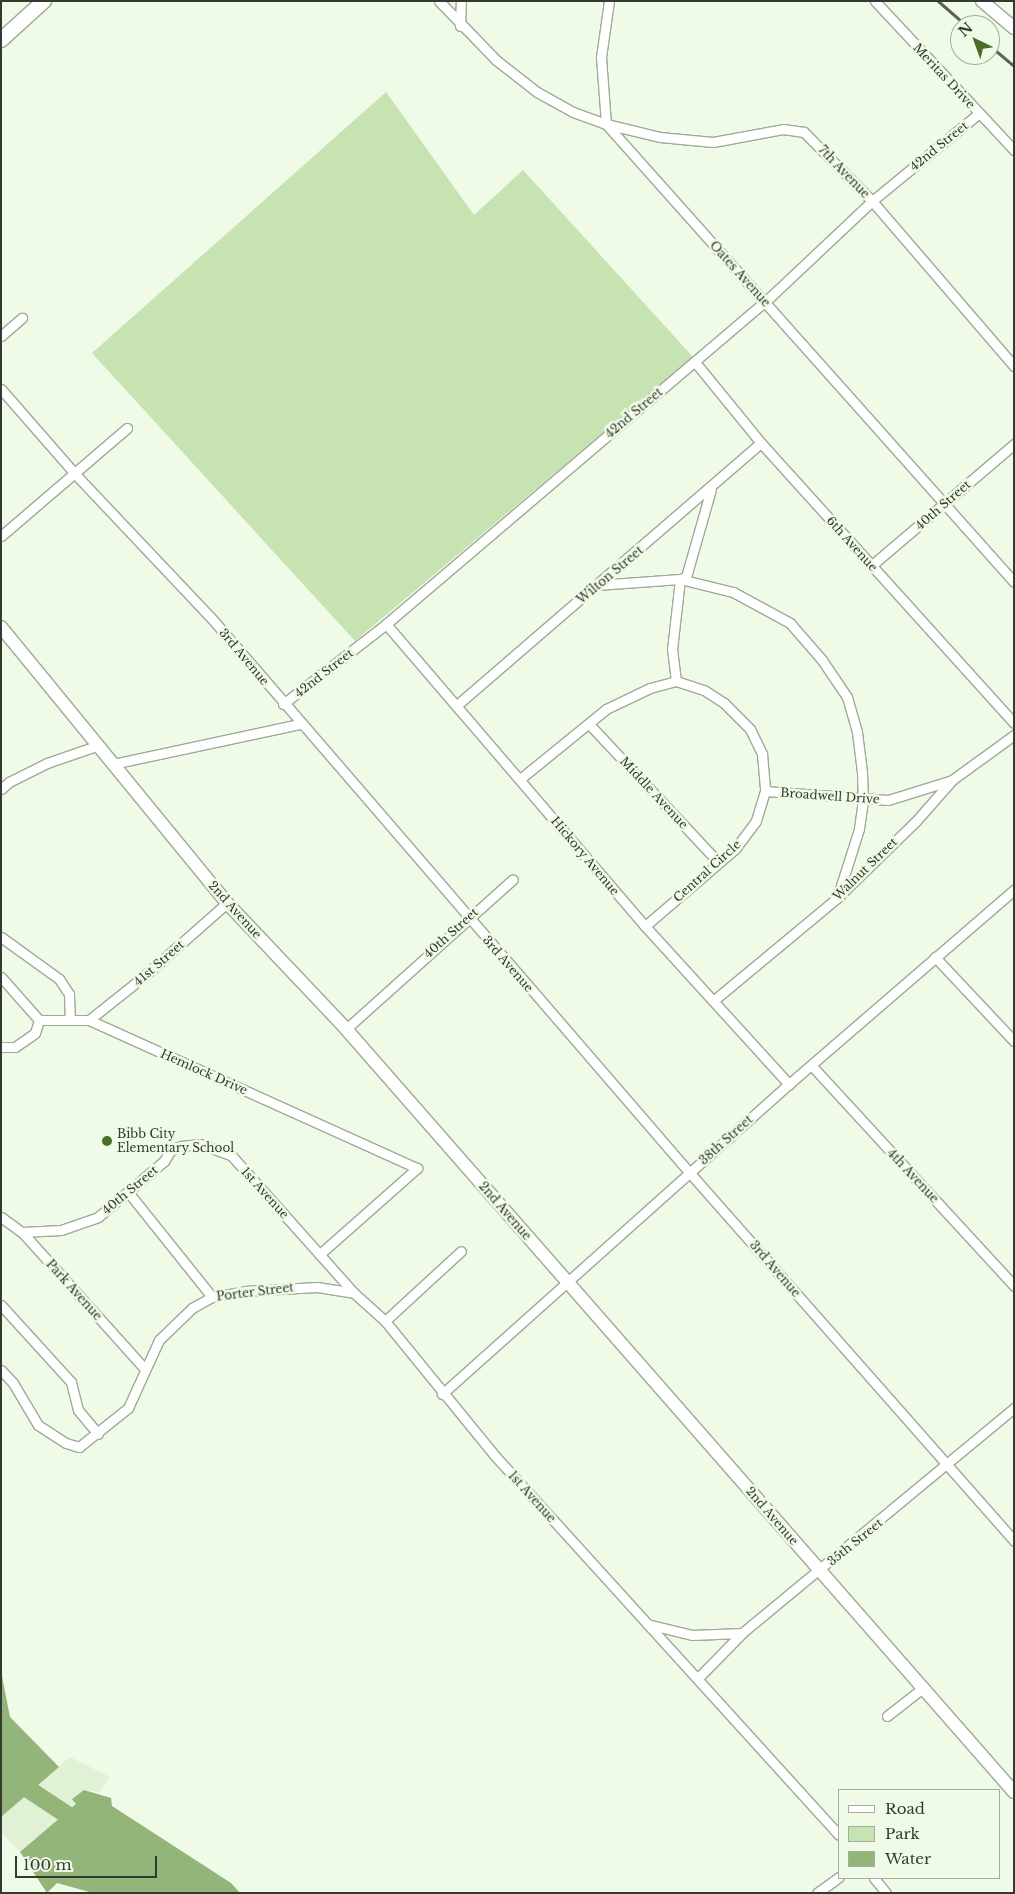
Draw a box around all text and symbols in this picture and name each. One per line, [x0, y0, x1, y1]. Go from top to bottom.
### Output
north arrow [950, 15, 1000, 65]
text: N [955, 19, 977, 41]
street label: Meritas Drive [910, 40, 978, 112]
street label: 42nd Street [907, 118, 971, 174]
street label: 7th Avenue [815, 143, 873, 201]
street label: Oates Avenue [707, 238, 773, 310]
street label: 42nd Street [602, 385, 666, 441]
street label: 40th Street [913, 477, 973, 533]
street label: 6th Avenue [823, 513, 881, 575]
street label: Wilton Street [574, 543, 646, 607]
street label: 3rd Avenue [216, 625, 272, 689]
street label: 42nd Street [292, 646, 356, 700]
street label: Middle Avenue [617, 754, 691, 832]
street label: Broadwell Drive [780, 785, 880, 807]
street label: Hickory Avenue [548, 813, 622, 899]
street label: Walnut Street [830, 835, 900, 903]
street label: Central Circle [670, 837, 744, 905]
street label: 2nd Avenue [205, 878, 265, 942]
street label: 40th Street [421, 905, 481, 961]
street label: 3rd Avenue [480, 933, 536, 995]
street label: 41st Street [131, 937, 187, 989]
street label: Hemlock Drive [158, 1046, 250, 1098]
street label: 38th Street [696, 1112, 756, 1168]
place label: Bibb City Elementary School [117, 1127, 235, 1155]
marker: Bibb City Elementary School [101, 1135, 113, 1147]
street label: 4th Avenue [884, 1146, 942, 1206]
street label: 40th Street [99, 1163, 161, 1217]
street label: 1st Avenue [238, 1164, 292, 1222]
street label: 2nd Avenue [476, 1179, 534, 1243]
street label: 3rd Avenue [747, 1238, 803, 1300]
street label: Park Avenue [43, 1257, 105, 1323]
street label: Porter Street [215, 1280, 295, 1304]
street label: 1st Avenue [505, 1468, 559, 1526]
street label: 2nd Avenue [743, 1484, 801, 1548]
street label: 35th Street [825, 1515, 885, 1569]
legend [838, 1789, 1000, 1879]
text: Road [885, 1799, 925, 1818]
text: Park [885, 1824, 920, 1843]
scale bar [18, 1846, 160, 1878]
text: Water [885, 1849, 931, 1868]
text: 100 m [23, 1855, 72, 1874]

